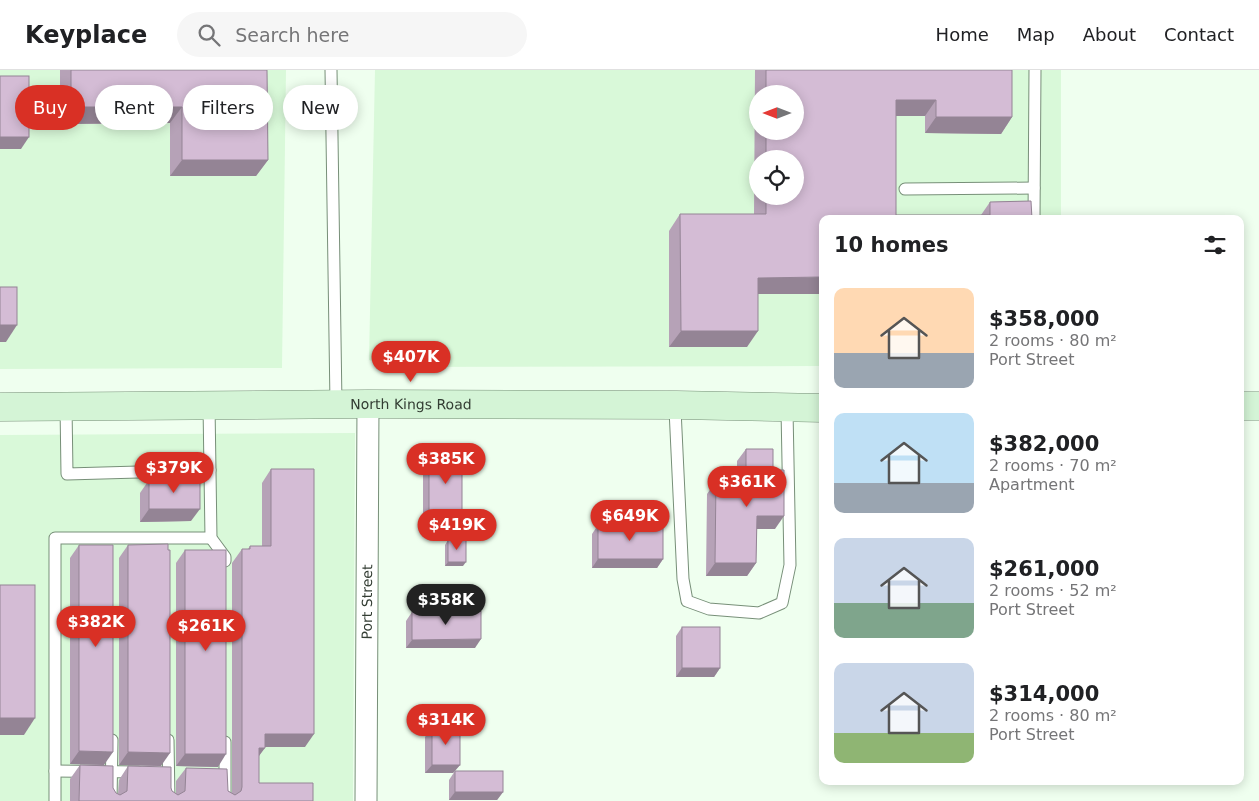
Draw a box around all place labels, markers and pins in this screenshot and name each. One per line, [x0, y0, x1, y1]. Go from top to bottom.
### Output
pin: $407K [376, 340, 446, 383]
pin: $385K [411, 442, 481, 485]
pin: $379K [139, 452, 209, 494]
pin: $361K [712, 466, 782, 508]
pin: $649K [595, 500, 665, 542]
pin: $419K [422, 508, 492, 551]
pin: $358K [411, 584, 481, 626]
pin: $382K [61, 606, 131, 648]
pin: $261K [171, 610, 241, 652]
pin: $314K [411, 704, 481, 746]

